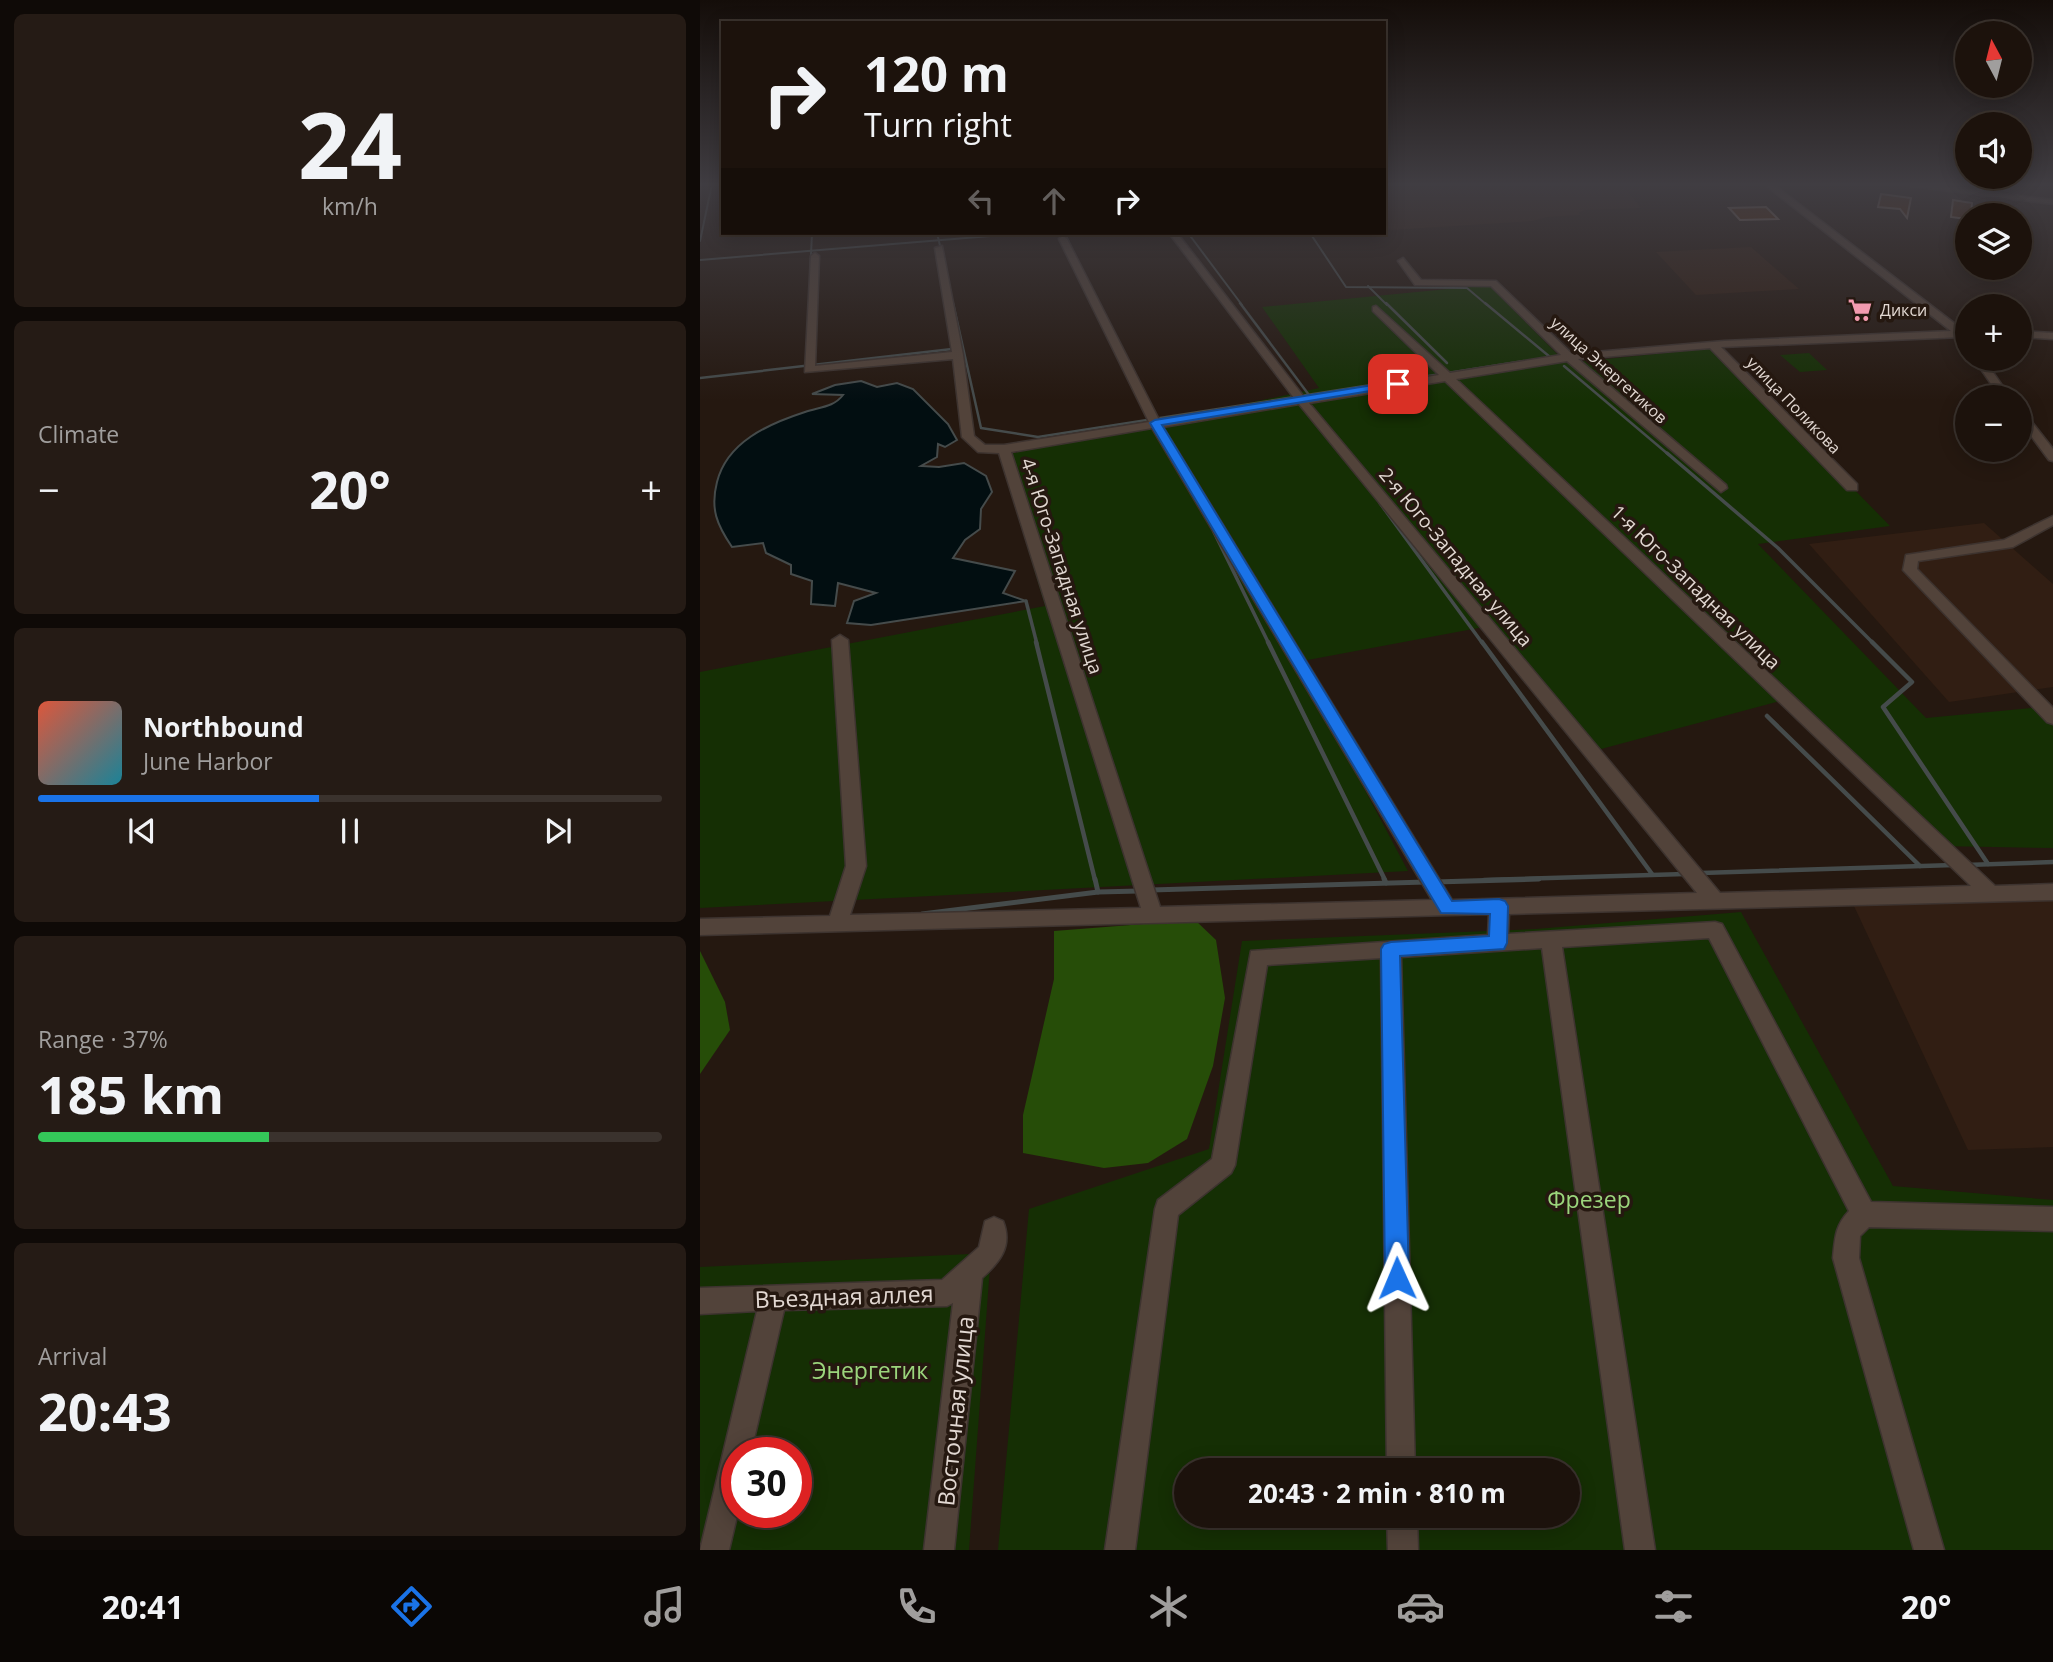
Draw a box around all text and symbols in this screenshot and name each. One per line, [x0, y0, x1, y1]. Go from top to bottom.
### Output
north arrow [1955, 21, 2032, 98]
map controls [1955, 21, 2032, 462]
text: 120 m [864, 40, 1009, 106]
icon: right [749, 49, 840, 140]
text: 24 [298, 82, 402, 206]
text: Turn right [864, 103, 1012, 146]
button: sound [1955, 112, 2032, 189]
icon: left [962, 182, 1000, 220]
icon: ahead [1035, 182, 1073, 220]
icon: right [1108, 182, 1146, 220]
text: km/h [322, 190, 378, 222]
button: layers [1955, 203, 2032, 280]
button: + [1955, 294, 2032, 371]
supermarket icon: Дикси [1846, 296, 1874, 324]
place label: Дикси [1880, 299, 1927, 321]
street label: улица Энергетиков [1546, 312, 1672, 428]
street label: улица Поликова [1742, 352, 1846, 458]
pin [1368, 354, 1428, 414]
icon: arrive [1379, 365, 1417, 403]
button: − [1955, 385, 2032, 462]
text: Climate [38, 418, 119, 450]
text: 20° [309, 453, 391, 524]
street label: 4-я Юго-Западная улица [1015, 455, 1109, 677]
street label: 2-я Юго-Западная улица [1373, 462, 1539, 652]
text: − [38, 463, 60, 515]
text: + [640, 463, 662, 515]
street label: 1-я Юго-Западная улица [1606, 499, 1786, 675]
text: Northbound [143, 709, 304, 745]
text: June Harbor [143, 745, 273, 777]
icon: previous [123, 812, 161, 850]
icon: pause [331, 812, 369, 850]
icon: next [539, 812, 577, 850]
text: Range · 37% [38, 1023, 168, 1055]
text: 185 km [38, 1058, 224, 1129]
park label: Фрезер [1547, 1183, 1631, 1215]
position arrow [1360, 1241, 1434, 1315]
street label: Въездная аллея [754, 1277, 934, 1315]
street label: Восточная улица [929, 1314, 981, 1508]
text: Arrival [38, 1340, 107, 1372]
park label: Энергетик [812, 1354, 928, 1386]
text: 20:43 [38, 1375, 172, 1446]
speed limit sign: 30 [721, 1437, 812, 1528]
text: 20:43 · 2 min · 810 m [1248, 1475, 1506, 1511]
icon: directions [387, 1582, 436, 1631]
icon: music [640, 1582, 689, 1631]
icon: phone [892, 1582, 941, 1631]
icon: climate [1144, 1582, 1193, 1631]
icon: car [1396, 1582, 1445, 1631]
icon: filters [1649, 1582, 1698, 1631]
text: 20:41 [102, 1585, 184, 1628]
text: 20° [1901, 1585, 1951, 1628]

